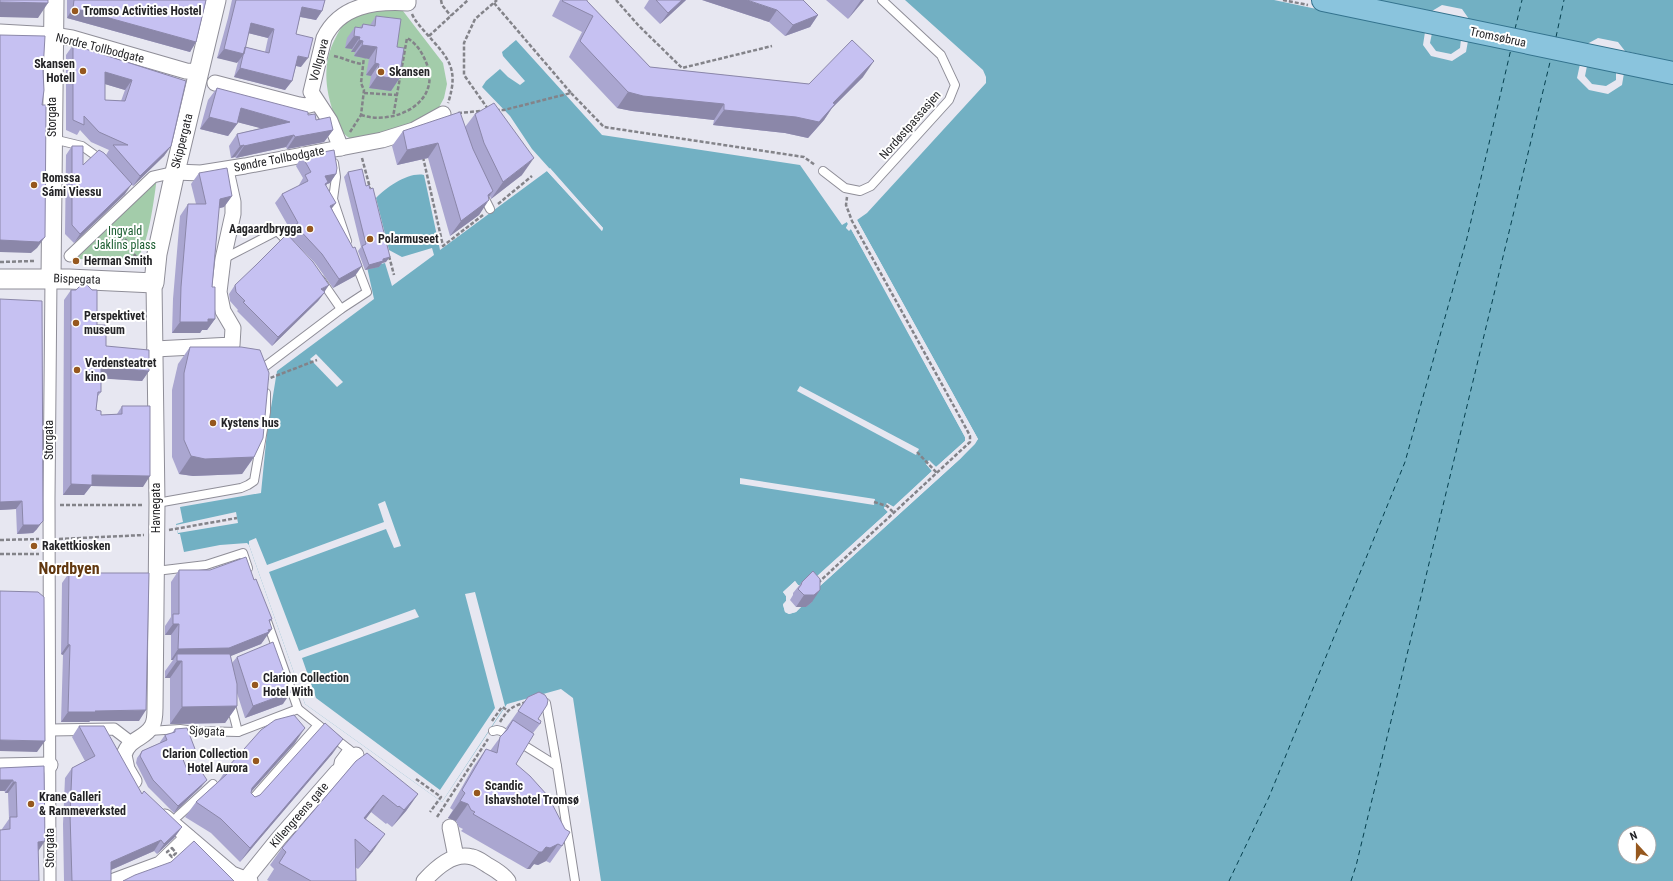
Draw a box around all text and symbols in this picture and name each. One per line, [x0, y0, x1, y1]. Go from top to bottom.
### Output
place label: Tromso Activities Hostel [83, 4, 202, 18]
marker: Tromso Activities Hostel [70, 6, 80, 16]
street label: Tromsøbrua [1469, 24, 1528, 50]
street label: Nordre Tollbodgate [54, 30, 146, 66]
street label: Vollgrava [307, 37, 331, 83]
place label: Skansen Hotell [34, 57, 75, 85]
place label: Skansen [389, 65, 430, 79]
marker: Skansen Hotell [78, 66, 88, 76]
marker: Skansen [376, 67, 386, 77]
street label: Nordøstpassasjen [877, 88, 944, 162]
street label: Storgata [45, 97, 59, 137]
street label: Skippergata [168, 112, 196, 170]
street label: Søndre Tollbodgate [233, 143, 326, 175]
place label: Romssa Sámi Viessu [42, 171, 101, 199]
marker: Romssa Sámi Viessu [29, 180, 39, 190]
place label: Aagaardbrygga [229, 222, 302, 236]
park label: Ingvald Jaklins plass [94, 224, 156, 252]
marker: Aagaardbrygga [305, 224, 315, 234]
place label: Polarmuseet [378, 232, 439, 246]
marker: Polarmuseet [365, 234, 375, 244]
place label: Herman Smith [84, 254, 152, 268]
marker: Herman Smith [71, 256, 81, 266]
street label: Bispegata [53, 271, 101, 287]
place label: Perspektivet museum [84, 309, 145, 337]
marker: Perspektivet museum [71, 318, 81, 328]
place label: Verdensteatret kino [85, 356, 157, 384]
marker: Verdensteatret kino [72, 365, 82, 375]
place label: Kystens hus [221, 416, 280, 430]
marker: Kystens hus [208, 418, 218, 428]
street label: Storgata [42, 420, 56, 460]
street label: Havnegata [149, 482, 163, 533]
place label: Rakettkiosken [42, 539, 111, 553]
marker: Rakettkiosken [29, 541, 39, 551]
district label: Nordbyen [38, 559, 100, 578]
place label: Clarion Collection Hotel With [263, 671, 349, 699]
marker: Clarion Collection Hotel With [250, 680, 260, 690]
street label: Sjøgata [189, 723, 226, 739]
place label: Clarion Collection Hotel Aurora [162, 747, 248, 775]
marker: Clarion Collection Hotel Aurora [251, 756, 261, 766]
street label: Killengreens gate [267, 779, 331, 850]
place label: Scandic Ishavshotel Tromsø [485, 779, 579, 807]
marker: Scandic Ishavshotel Tromsø [472, 788, 482, 798]
place label: Krane Galleri & Rammeverksted [39, 790, 126, 818]
marker: Krane Galleri & Rammeverksted [26, 799, 36, 809]
north arrow [1617, 825, 1657, 865]
street label: Storgata [43, 828, 57, 868]
text: N [1628, 829, 1639, 843]

